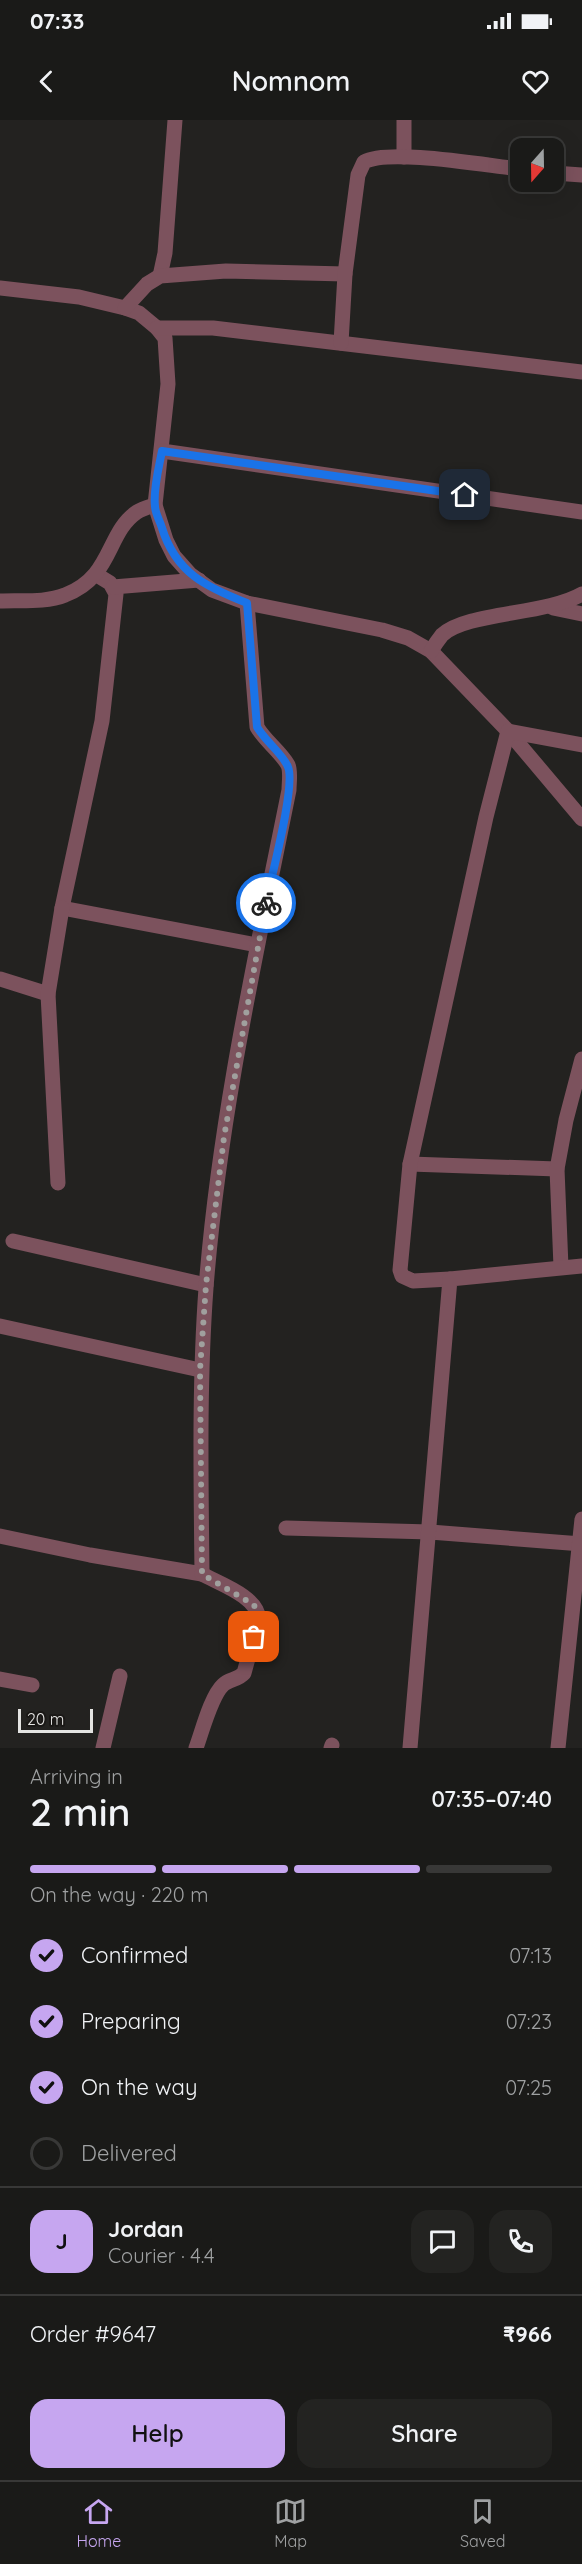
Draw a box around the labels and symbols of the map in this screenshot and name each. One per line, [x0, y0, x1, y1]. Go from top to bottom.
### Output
north arrow [510, 138, 564, 192]
pin [439, 469, 490, 520]
courier [236, 873, 296, 933]
pin [228, 1611, 279, 1662]
scale bar [18, 1706, 93, 1734]

